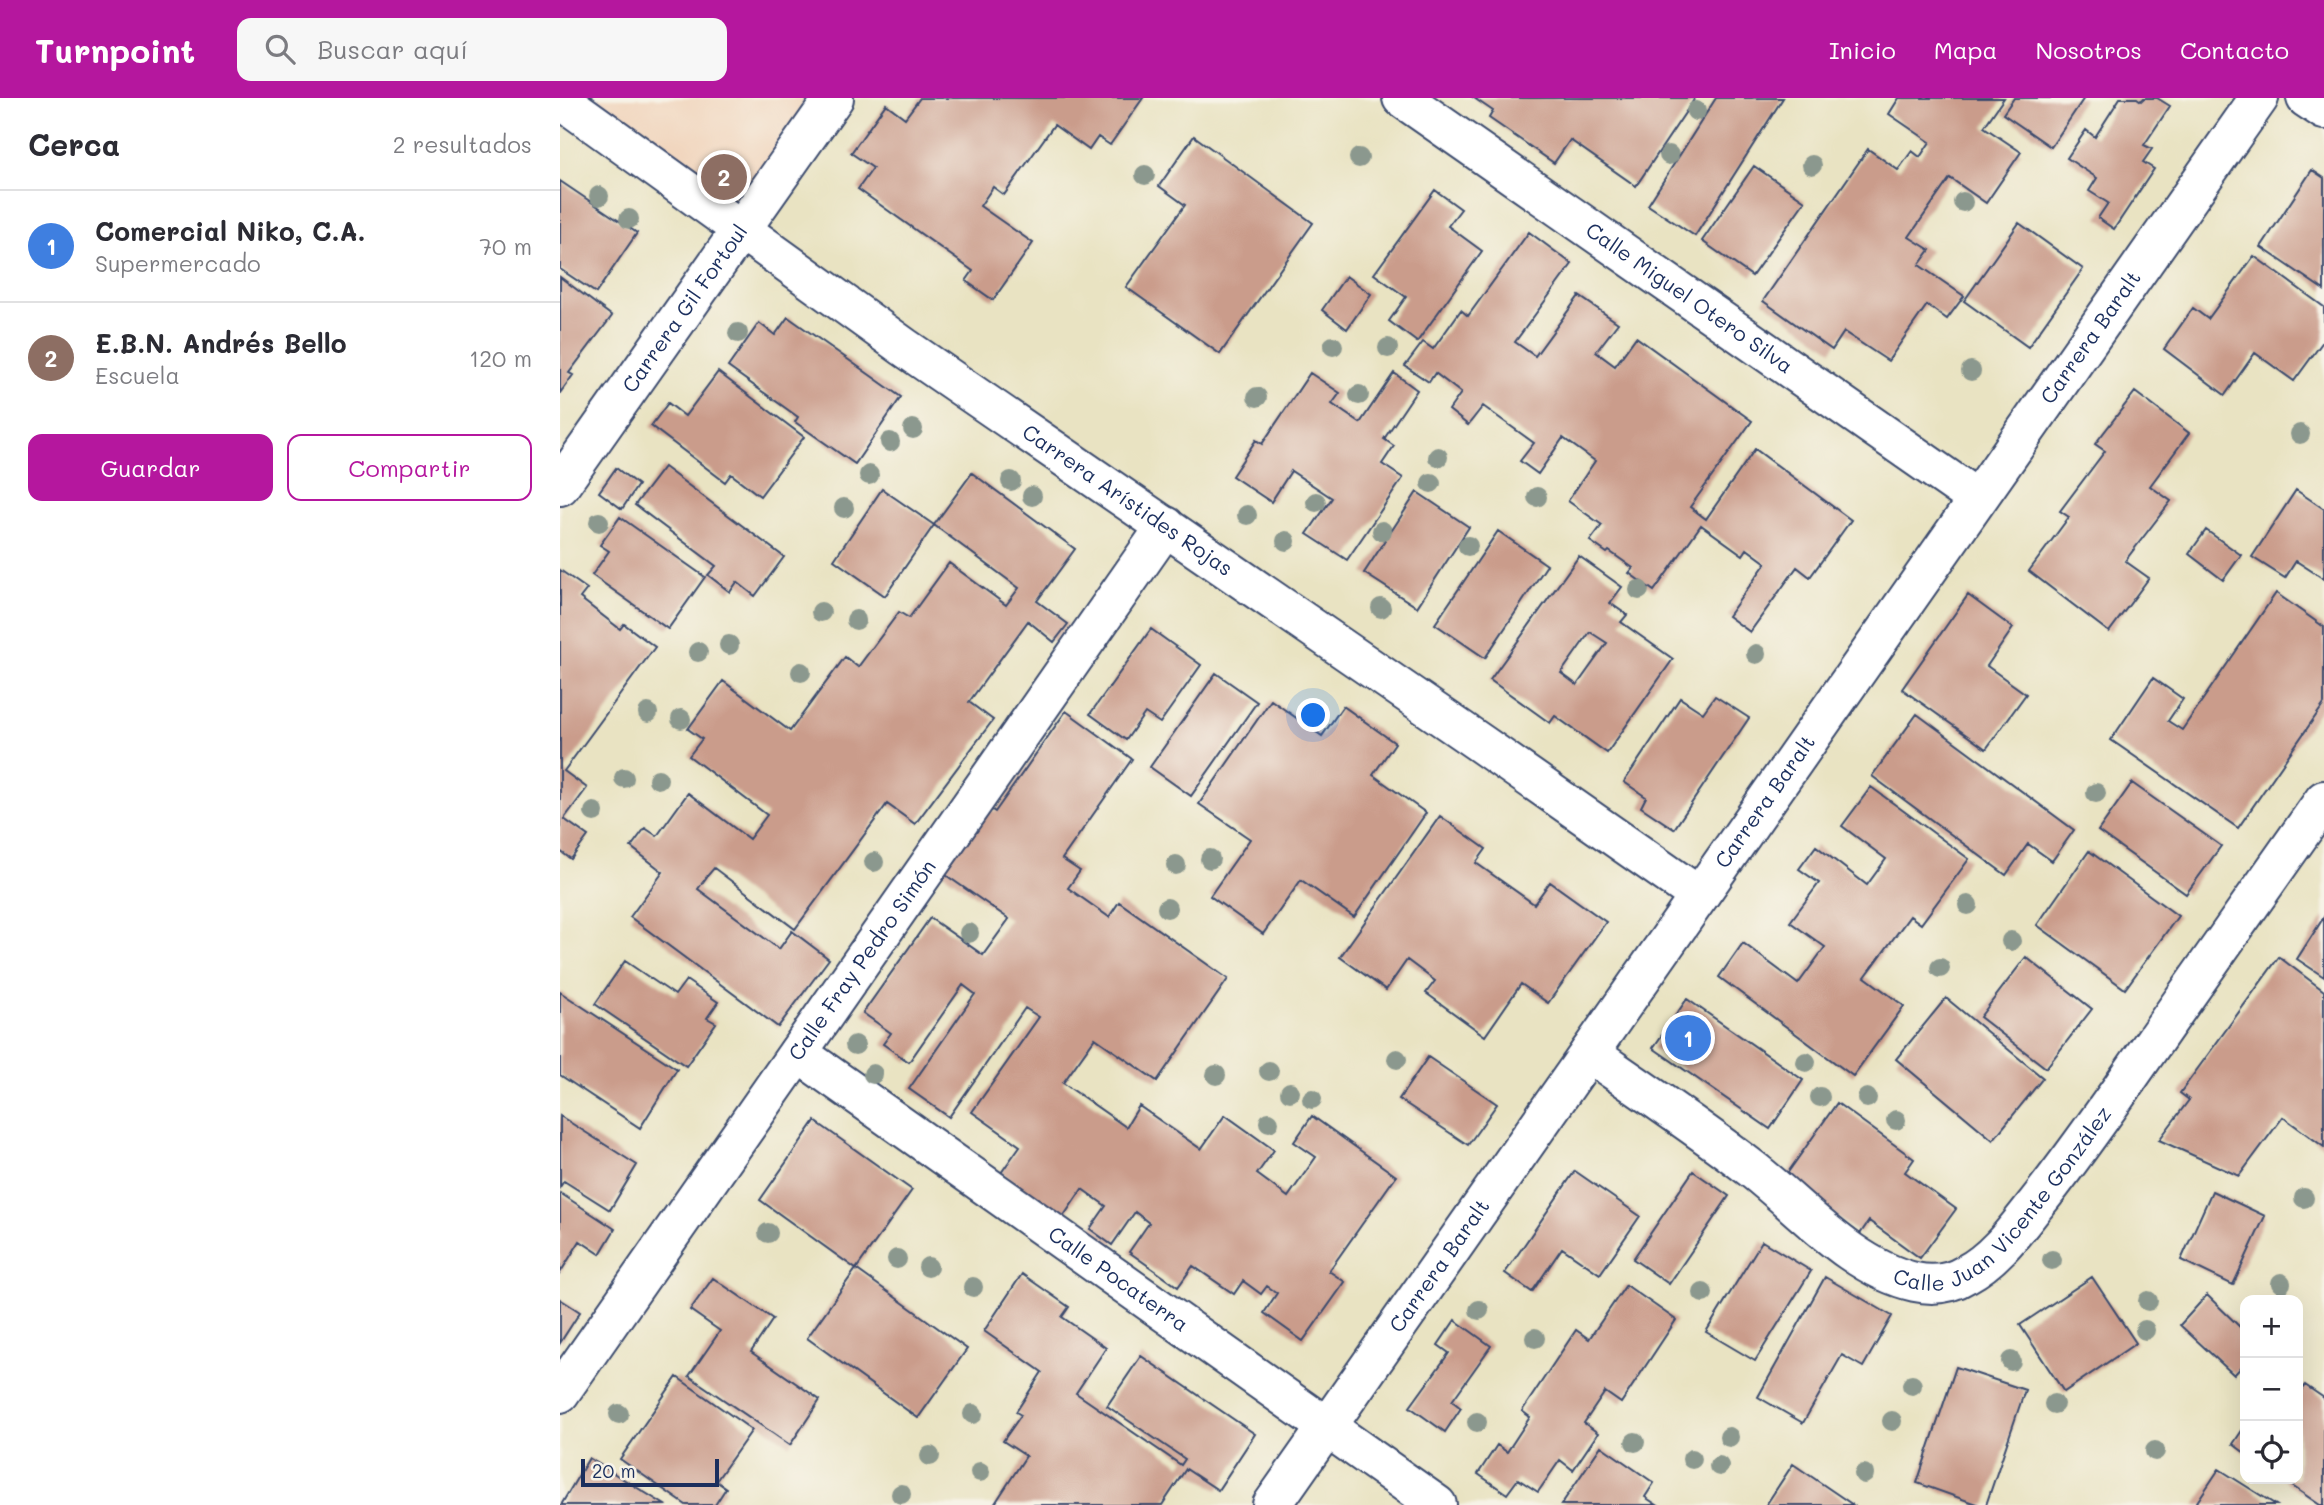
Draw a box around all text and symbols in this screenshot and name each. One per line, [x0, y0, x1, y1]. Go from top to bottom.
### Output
search box [237, 18, 727, 81]
text: Turnpoint [35, 28, 195, 71]
icon: search [261, 30, 299, 68]
text: Buscar aquí [317, 32, 468, 66]
text: Inicio [1829, 34, 1896, 65]
text: Mapa [1934, 34, 1998, 65]
text: Nosotros [2036, 34, 2142, 65]
text: Contacto [2180, 34, 2289, 65]
text: Cerca [28, 124, 120, 164]
text: 2 resultados [393, 129, 532, 159]
pin: 2 [701, 151, 747, 203]
text: Comercial Niko, C.A. [95, 214, 366, 248]
street label: Calle Miguel Otero Silva [1581, 215, 1799, 379]
street label: Carrera Gil Fortoul [615, 218, 753, 397]
text: 1 [46, 231, 56, 261]
text: 70 m [479, 231, 532, 261]
text: Supermercado [95, 248, 261, 278]
street label: Carrera Baralt [2034, 265, 2146, 409]
text: E.B.N. Andrés Bello [95, 326, 347, 360]
text: 2 [45, 343, 57, 373]
text: 120 m [469, 343, 532, 373]
text: Escuela [95, 360, 180, 390]
street label: Carrera Arístides Rojas [1018, 417, 1239, 581]
button: Guardar [28, 434, 273, 501]
button: Compartir [287, 434, 532, 501]
your location [1296, 698, 1330, 732]
street label: Carrera Baralt [1708, 729, 1820, 873]
street label: Calle Fray Pedro Simón [782, 853, 941, 1065]
pin: 1 [1665, 1012, 1711, 1064]
street label: Calle Juan Vicente González [1890, 1100, 2116, 1296]
street label: Carrera Baralt [1382, 1193, 1495, 1337]
street label: Calle Pocaterra [1044, 1219, 1194, 1337]
map controls [2240, 1295, 2303, 1484]
button: + [2240, 1295, 2303, 1358]
button: − [2240, 1358, 2303, 1421]
button: locate [2240, 1421, 2303, 1484]
scale bar [581, 1456, 719, 1488]
text: 20 m [592, 1458, 636, 1483]

